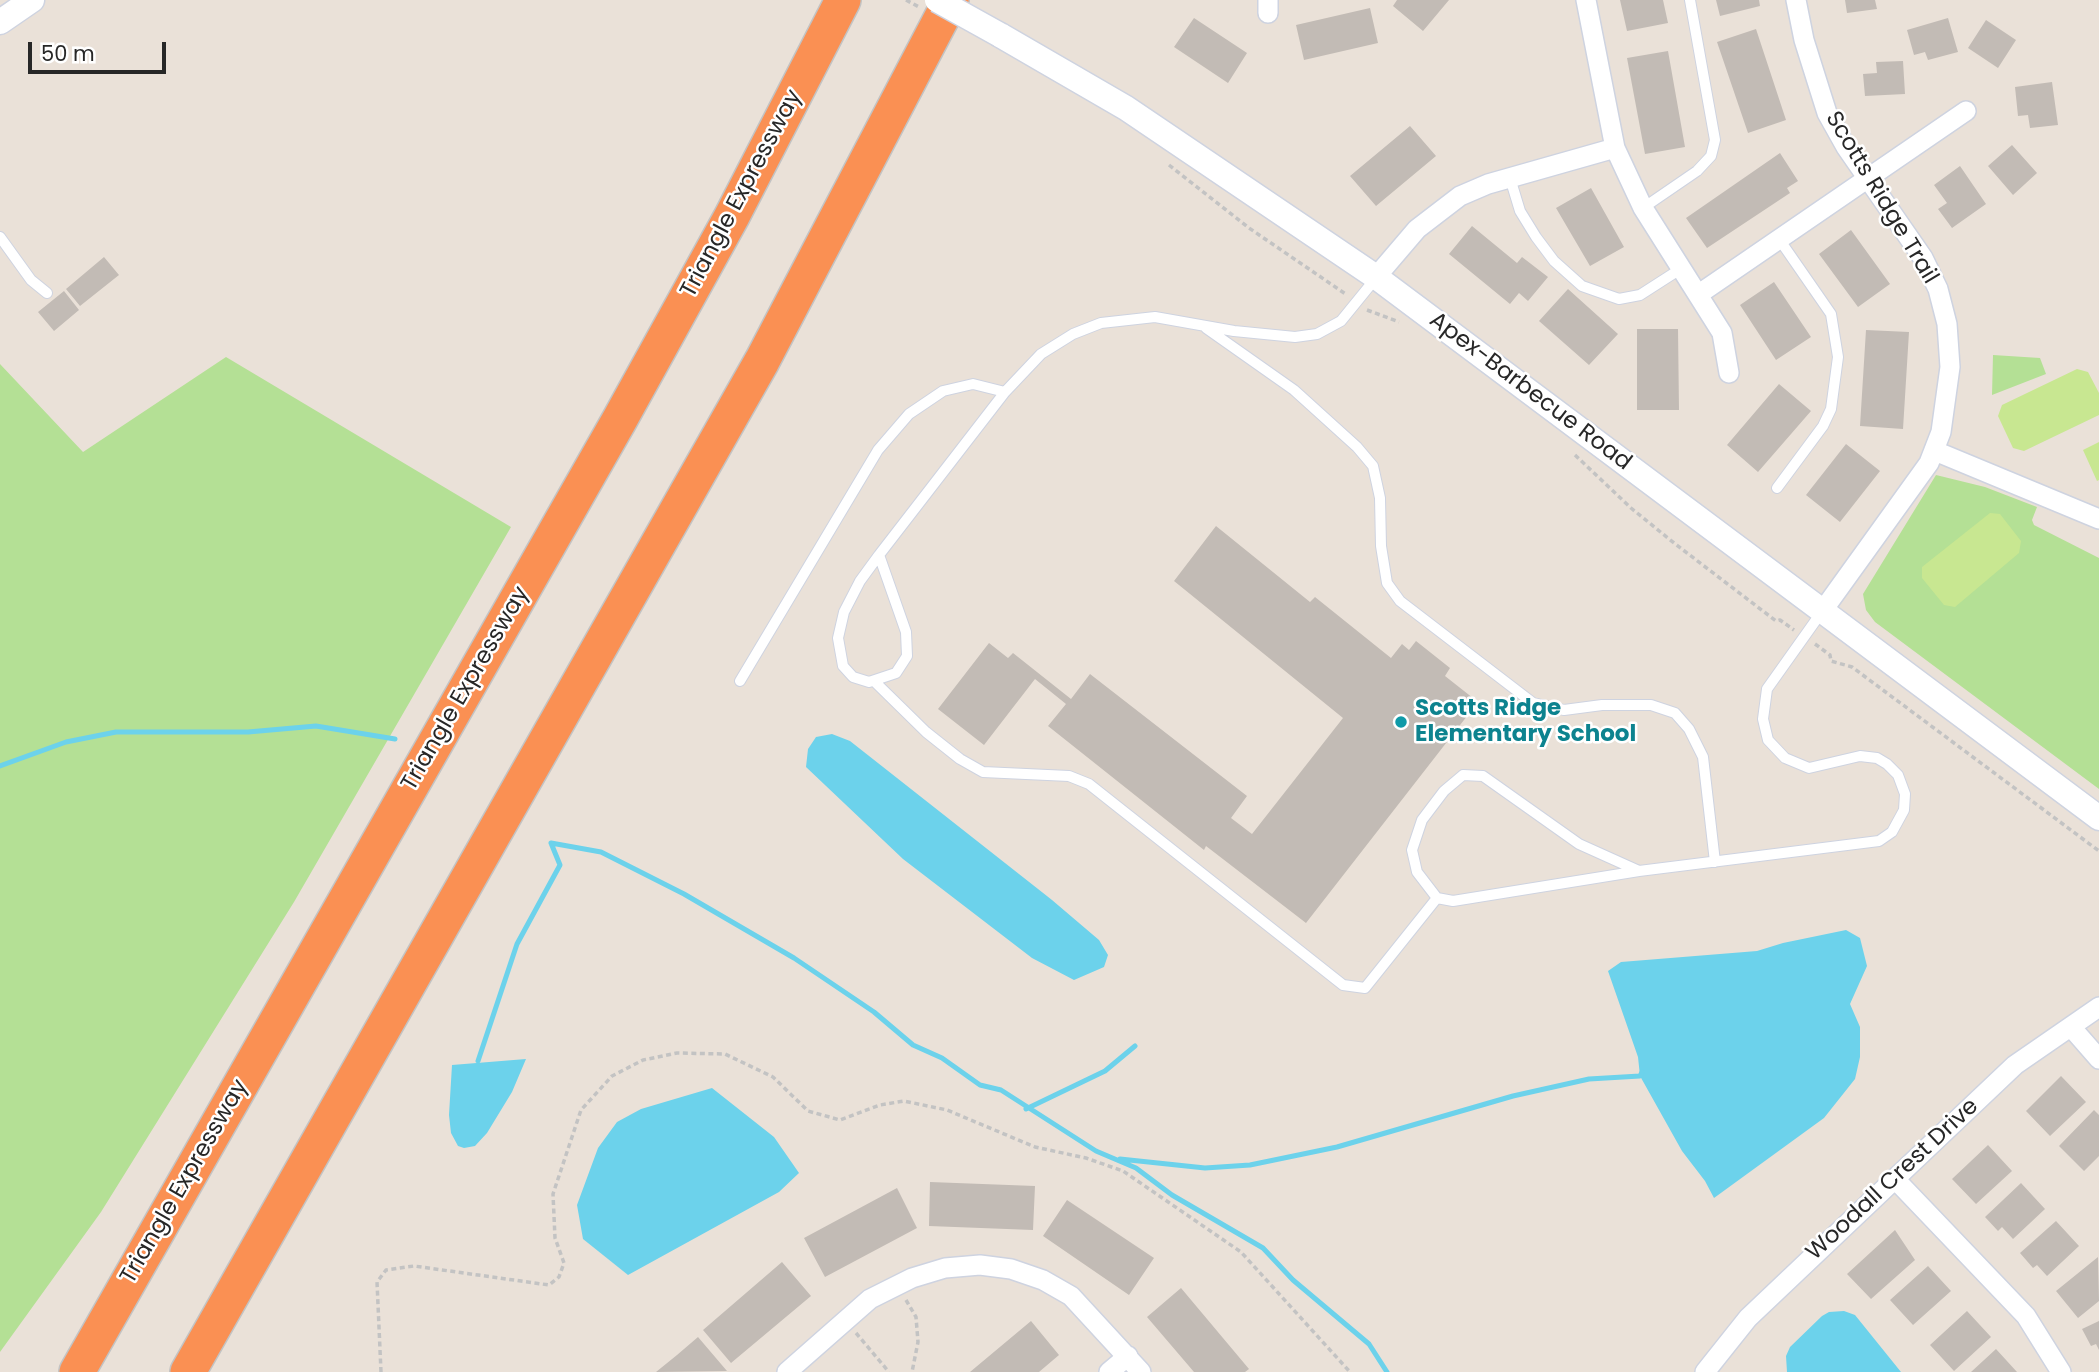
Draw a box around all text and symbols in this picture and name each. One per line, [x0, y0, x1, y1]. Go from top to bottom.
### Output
scale bar [32, 28, 170, 72]
text: 50 m [41, 39, 95, 68]
street label: Triangle Expressway [676, 85, 808, 303]
street label: Scotts Ridge Trail [1819, 107, 1943, 289]
street label: Apex-Barbecue Road [1423, 307, 1637, 477]
street label: Triangle Expressway [396, 582, 536, 796]
place label: Scotts Ridge Elementary School [1415, 695, 1636, 749]
marker: Scotts Ridge Elementary School [1393, 714, 1409, 730]
street label: Triangle Expressway [115, 1075, 255, 1289]
street label: Woodall Crest Drive [1801, 1093, 1985, 1267]

